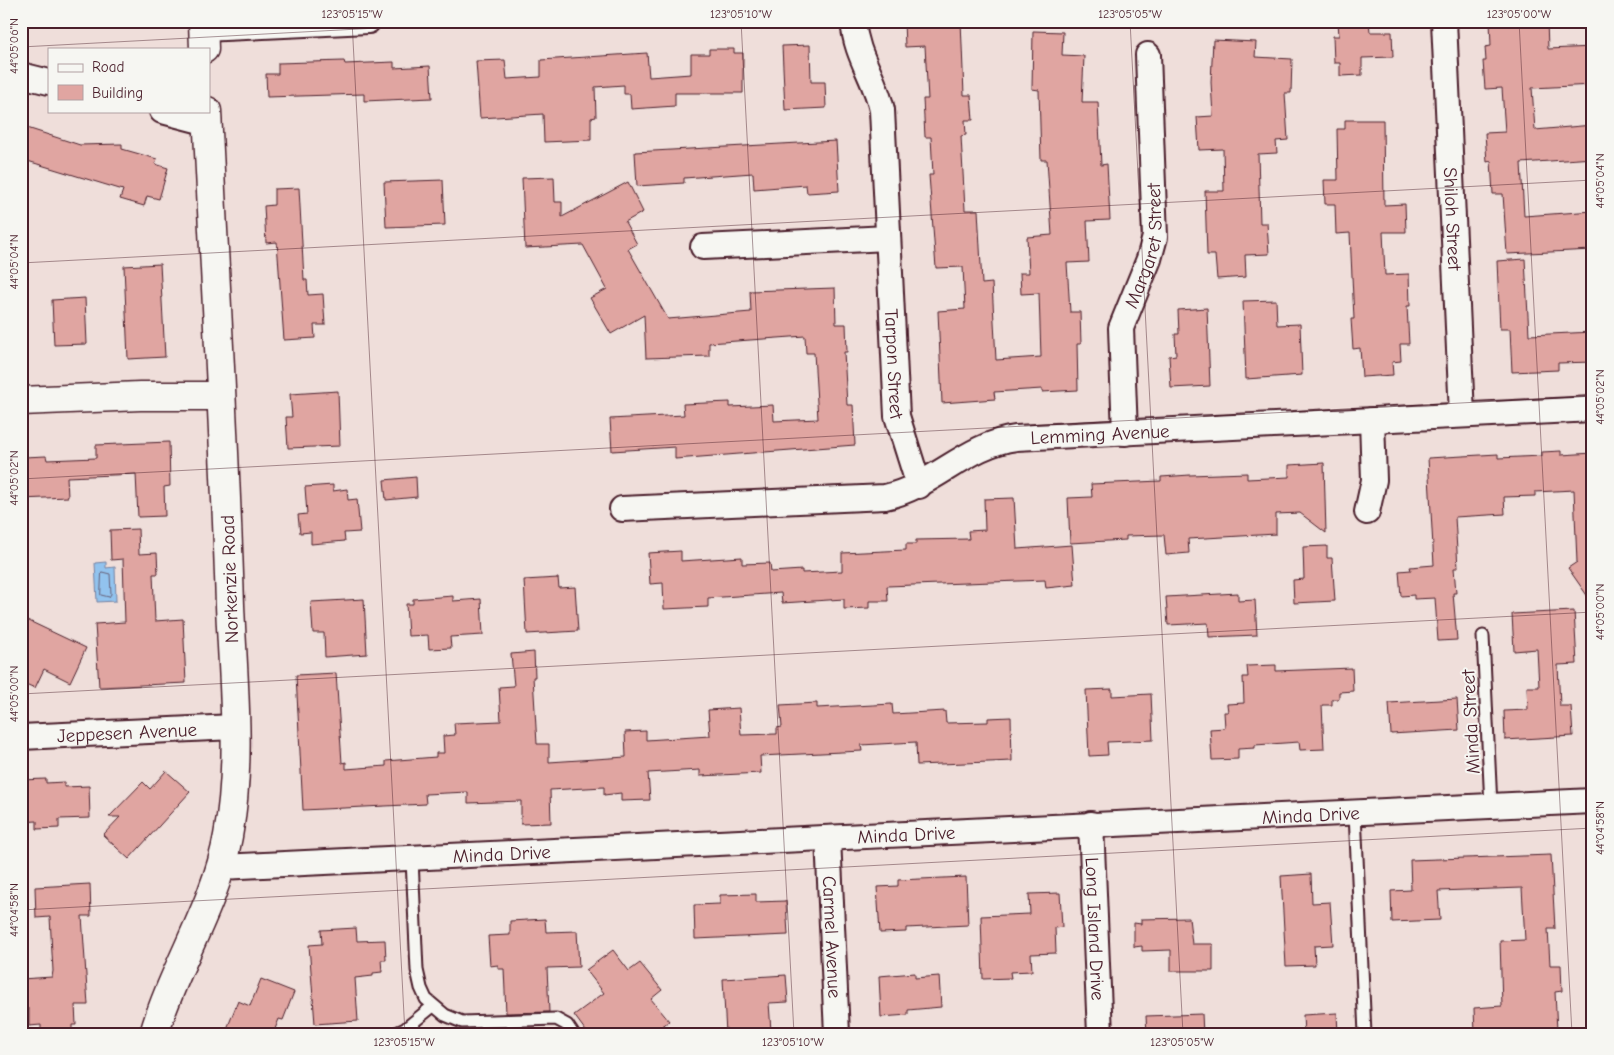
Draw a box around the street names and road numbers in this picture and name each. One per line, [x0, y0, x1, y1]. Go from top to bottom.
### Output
street label: Shiloh Street [1439, 167, 1465, 272]
street label: Margaret Street [1120, 182, 1167, 312]
street label: Tarpon Street [880, 308, 908, 423]
street label: Lemming Avenue [1030, 420, 1170, 449]
street label: Norkenzie Road [217, 514, 243, 643]
street label: Minda Street [1457, 669, 1485, 775]
street label: Jeppesen Avenue [56, 719, 197, 747]
street label: Minda Drive [1261, 802, 1360, 829]
street label: Minda Drive [857, 822, 956, 848]
street label: Minda Drive [452, 841, 551, 868]
street label: Long Island Drive [1080, 857, 1109, 1001]
street label: Carmel Avenue [818, 875, 845, 999]

